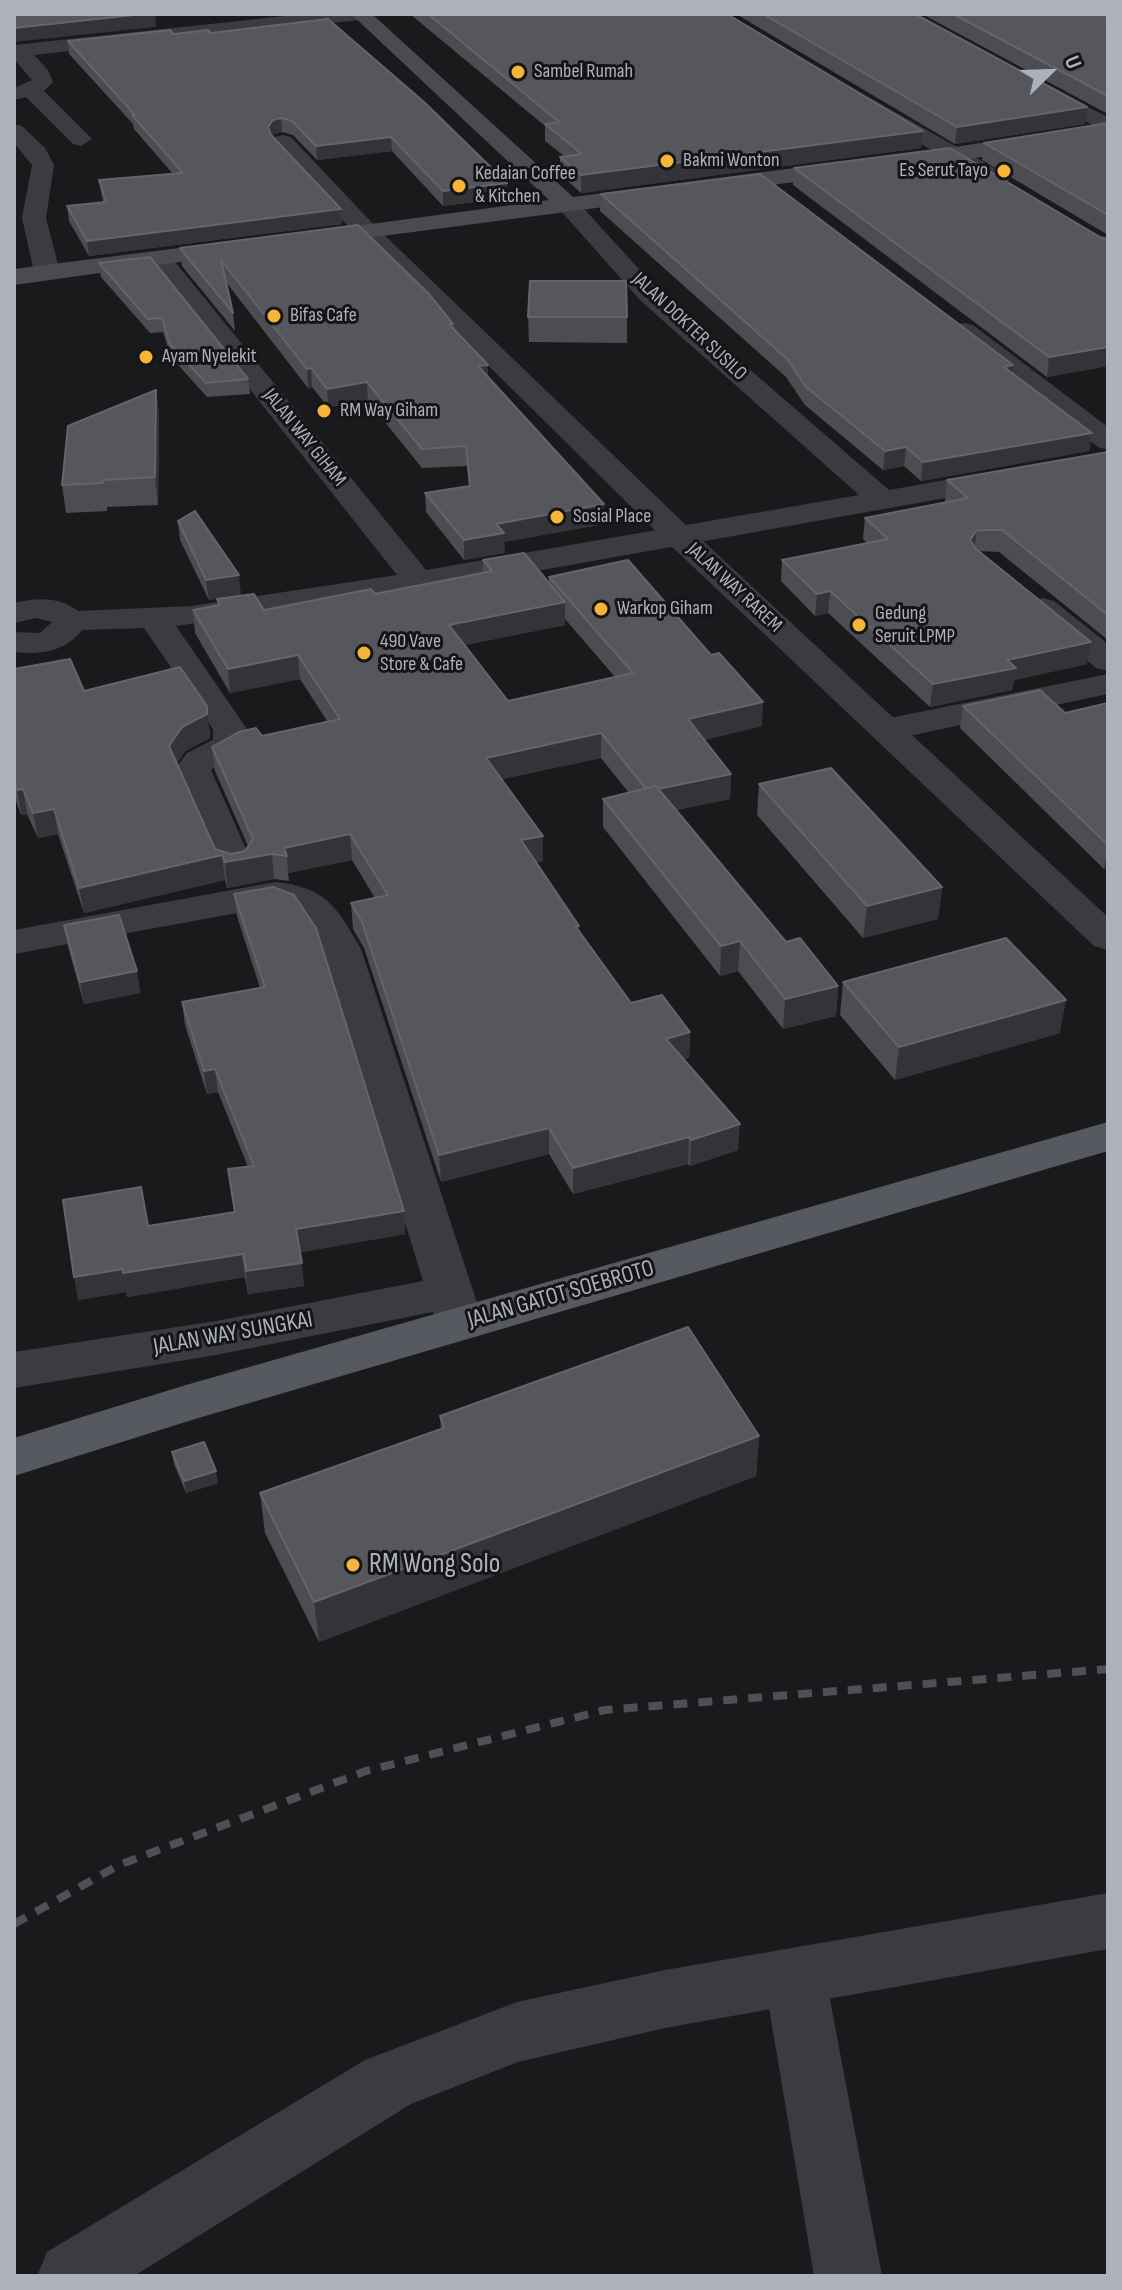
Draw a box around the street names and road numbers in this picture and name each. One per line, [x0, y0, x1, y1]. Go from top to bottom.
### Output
street label: JALAN DOKTER SUSILO [627, 268, 751, 386]
street label: JALAN WAY GIHAM [257, 384, 351, 492]
street label: JALAN WAY RAREM [682, 538, 786, 638]
street label: JALAN GATOT SOEBROTO [465, 1255, 657, 1335]
street label: JALAN WAY SUNGKAI [151, 1306, 315, 1362]

